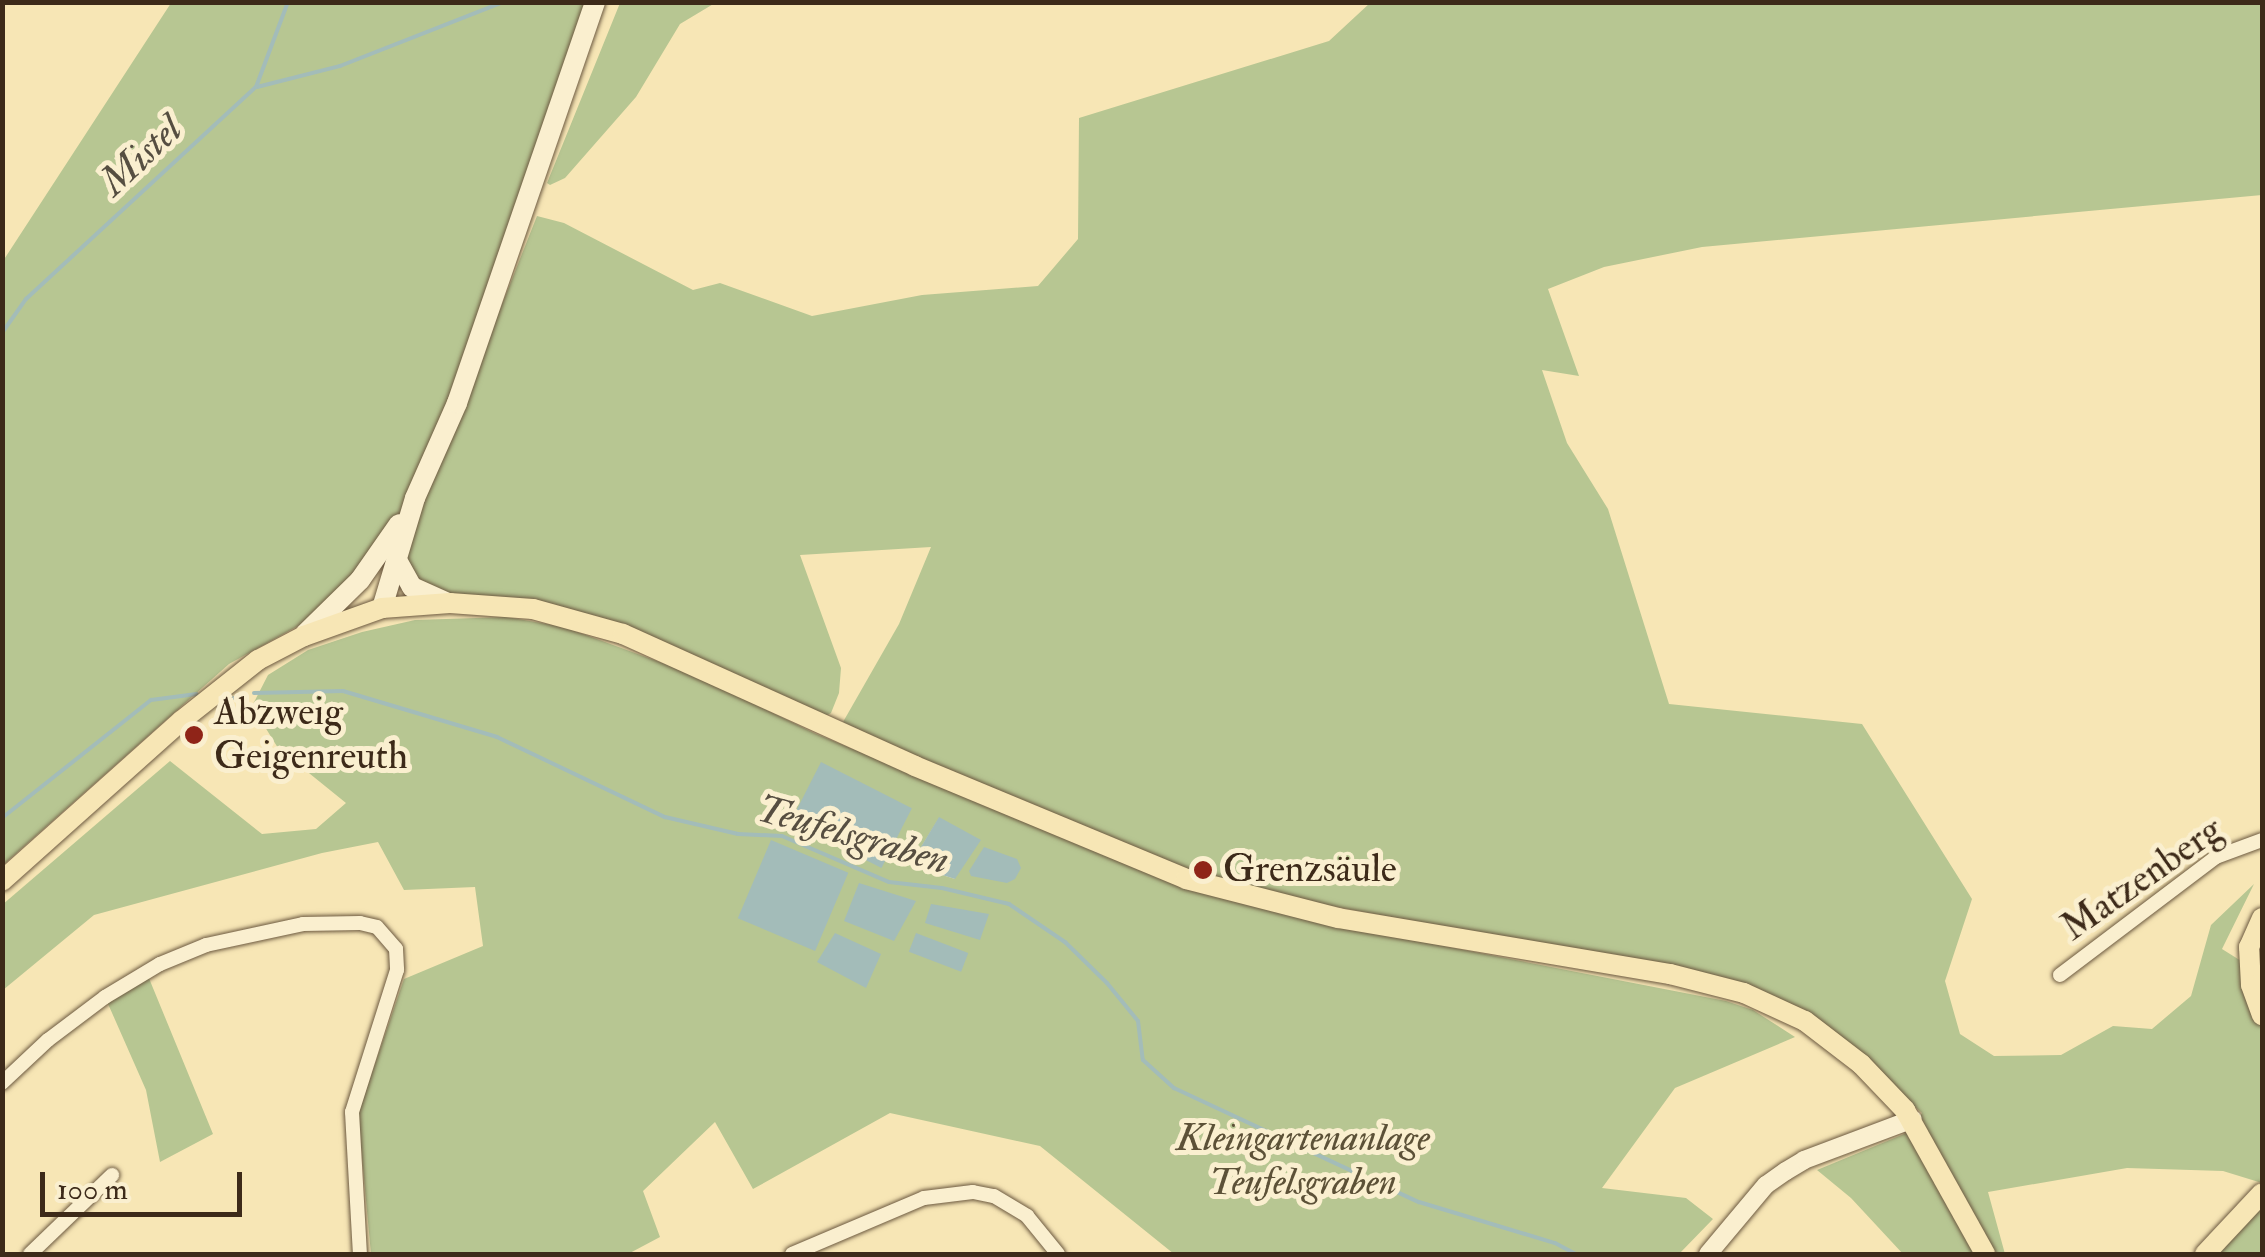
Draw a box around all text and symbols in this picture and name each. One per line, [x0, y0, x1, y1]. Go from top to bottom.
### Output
water label: Mistel [90, 106, 192, 206]
place label: Abzweig Geigenreuth [214, 690, 408, 779]
marker: Abzweig Geigenreuth [183, 724, 205, 746]
water label: Teufelsgraben [752, 785, 954, 885]
street label: Matzenberg [2053, 807, 2231, 951]
place label: Grenzsäule [1223, 847, 1397, 893]
marker: Grenzsäule [1192, 859, 1214, 881]
park label: Kleingartenanlage Teufelsgraben [1176, 1116, 1430, 1206]
scale bar [45, 1152, 248, 1214]
text: 100 m [57, 1171, 128, 1208]

